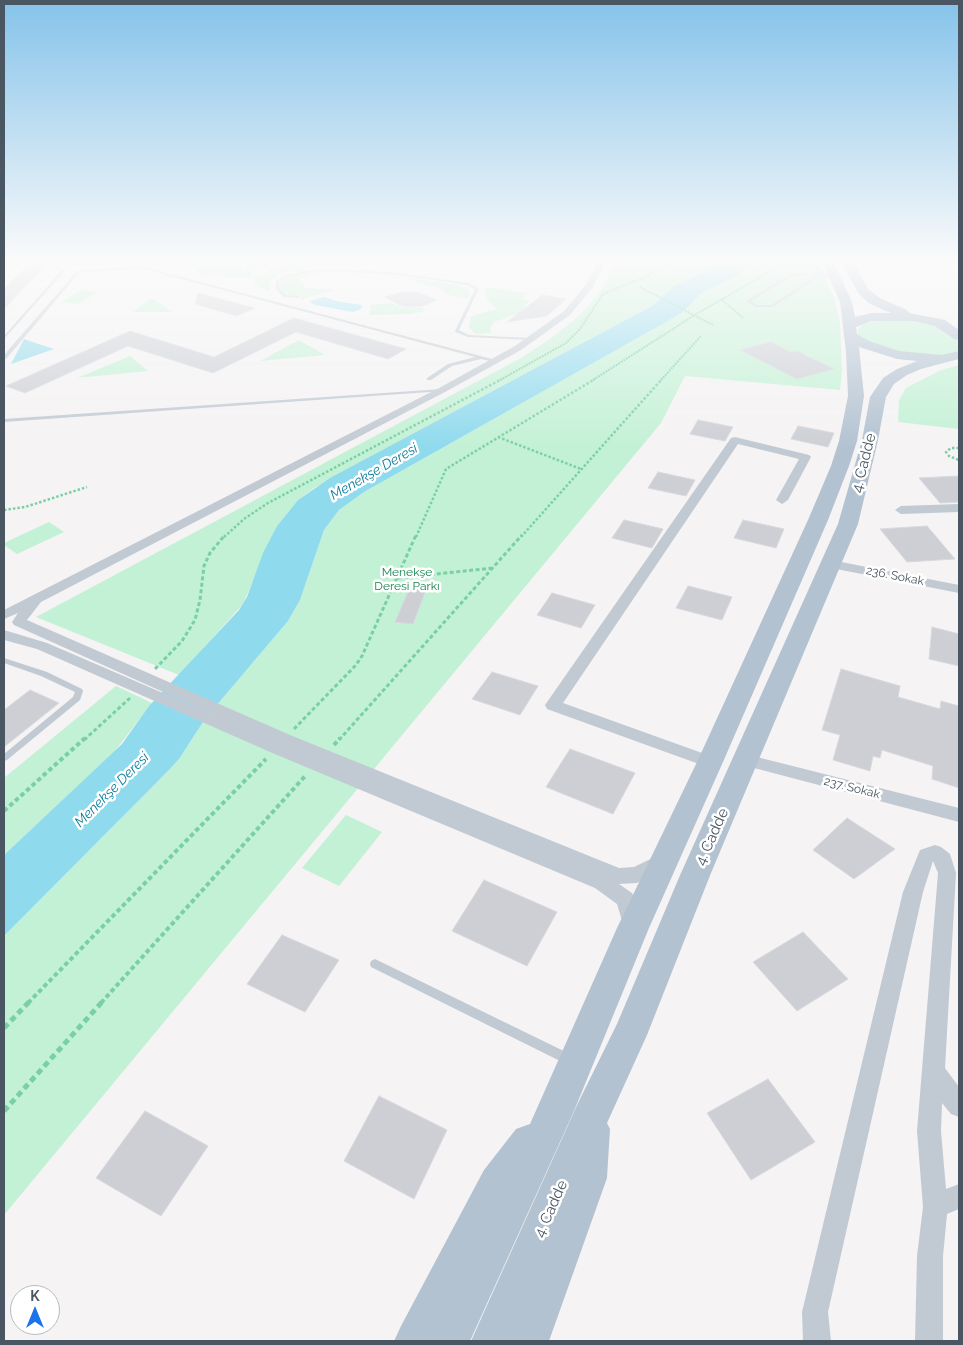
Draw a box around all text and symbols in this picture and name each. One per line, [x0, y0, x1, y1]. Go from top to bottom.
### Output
street label: 4. Cadde [848, 431, 880, 495]
water label: Menekşe Deresi [327, 440, 421, 504]
street label: 236. Sokak [865, 563, 925, 589]
park label: Menekşe Deresi Parkı [374, 565, 440, 593]
water label: Menekşe Deresi [71, 749, 153, 831]
street label: 237. Sokak [822, 774, 882, 802]
street label: 4. Cadde [691, 806, 733, 868]
street label: 4. Cadde [530, 1178, 572, 1240]
north arrow [10, 1285, 60, 1335]
text: K [30, 1288, 40, 1304]

